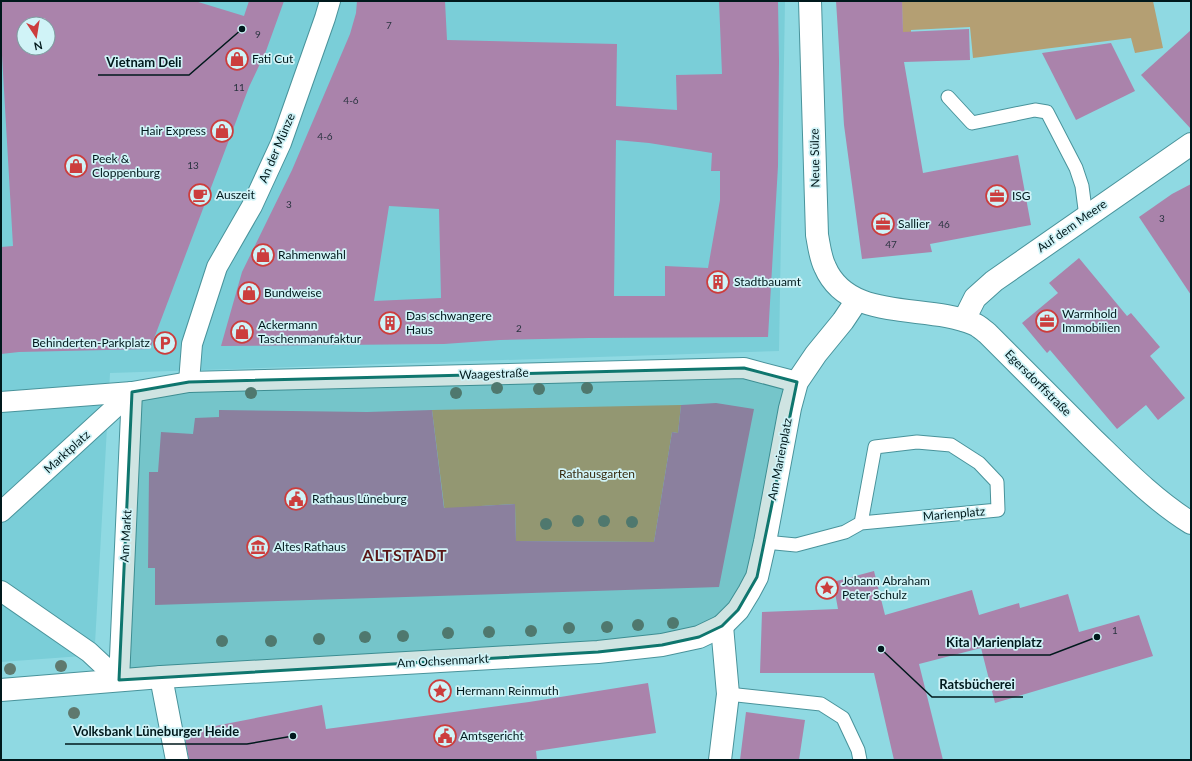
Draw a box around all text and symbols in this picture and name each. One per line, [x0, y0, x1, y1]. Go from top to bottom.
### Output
north arrow [16, 16, 56, 56]
house number: 7 [386, 19, 392, 31]
house number: 9 [255, 28, 261, 40]
text: N [33, 39, 44, 54]
shop icon: Fati Cut [224, 46, 250, 72]
callout: Vietnam Deli [98, 50, 189, 75]
place label: Fati Cut [252, 51, 294, 66]
text: Vietnam Deli [105, 54, 182, 70]
house number: 11 [233, 81, 245, 93]
house number: 4-6 [343, 94, 359, 106]
street label: An der Münze [255, 111, 298, 185]
shop icon: Hair Express [209, 118, 235, 144]
place label: Hair Express [141, 123, 206, 138]
street label: Neue Sülze [806, 128, 823, 188]
house number: 4-6 [317, 130, 333, 142]
place label: Peek & Cloppenburg [92, 151, 160, 180]
shop icon: Peek & Cloppenburg [63, 153, 89, 179]
house number: 13 [187, 159, 199, 171]
cafe icon: Auszeit [187, 182, 213, 208]
office icon: ISG [984, 183, 1010, 209]
place label: Auszeit [216, 187, 255, 202]
place label: ISG [1012, 188, 1031, 203]
street label: Auf dem Meere [1034, 196, 1110, 255]
house number: 3 [286, 198, 292, 210]
office icon: Sallier [870, 211, 896, 237]
house number: 3 [1159, 212, 1165, 224]
place label: Sallier [898, 216, 930, 231]
house number: 46 [938, 218, 950, 230]
house number: 47 [885, 238, 897, 250]
shop icon: Rahmenwahl [250, 242, 276, 268]
place label: Rahmenwahl [278, 247, 346, 262]
building icon: Stadtbauamt [705, 269, 731, 295]
place label: Stadtbauamt [734, 274, 802, 289]
shop icon: Bundweise [236, 280, 262, 306]
place label: Bundweise [264, 285, 322, 300]
place label: Warmhold Immobilien [1062, 306, 1120, 335]
place label: Das schwangere Haus [406, 308, 492, 337]
office icon: Warmhold Immobilien [1034, 308, 1060, 334]
building icon: Das schwangere Haus [377, 310, 403, 336]
place label: Ackermann Taschenmanufaktur [258, 317, 362, 346]
shop icon: Ackermann Taschenmanufaktur [229, 319, 255, 345]
house number: 2 [516, 322, 522, 334]
parking icon: Behinderten-Parkplatz [152, 330, 178, 356]
place label: Behinderten-Parkplatz [32, 335, 151, 350]
street label: Egersdorffstraße [1002, 346, 1075, 419]
street label: Waagestraße [459, 365, 529, 382]
street label: Am Marienplatz [764, 416, 795, 501]
street label: Marktplatz [41, 427, 93, 476]
park label: Rathausgarten [559, 466, 635, 481]
public building icon: Rathaus Lüneburg [283, 486, 309, 512]
place label: Rathaus Lüneburg [312, 491, 407, 506]
street label: Marienplatz [922, 503, 986, 524]
street label: Am Markt [117, 509, 134, 563]
museum icon: Altes Rathaus [245, 534, 271, 560]
place label: Altes Rathaus [274, 539, 346, 554]
district label: ALTSTADT [361, 545, 448, 564]
place label: Johann Abraham Peter Schulz [842, 573, 930, 602]
place icon: Johann Abraham Peter Schulz [814, 575, 840, 601]
house number: 1 [1112, 624, 1118, 636]
callout: Kita Marienplatz [938, 630, 1050, 655]
text: Kita Marienplatz [946, 634, 1042, 650]
street label: Am Ochsenmarkt [397, 651, 490, 670]
callout: Ratsbücherei [932, 672, 1023, 697]
text: Ratsbücherei [939, 676, 1015, 692]
place icon: Hermann Reinmuth [427, 678, 453, 704]
place label: Hermann Reinmuth [456, 683, 559, 698]
callout: Volksbank Lüneburger Heide [65, 719, 247, 744]
text: Volksbank Lüneburger Heide [72, 723, 239, 739]
public building icon: Amtsgericht [432, 723, 458, 749]
place label: Amtsgericht [460, 728, 524, 743]

